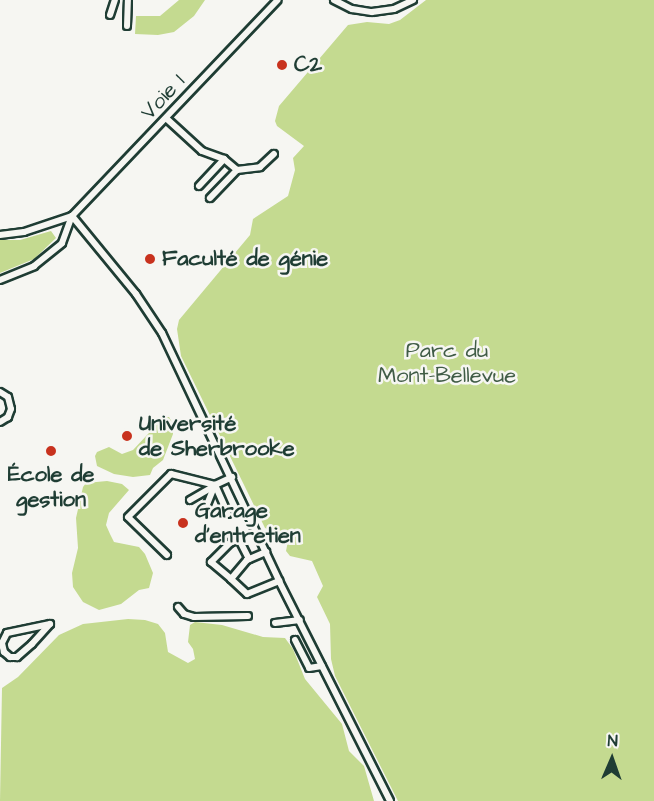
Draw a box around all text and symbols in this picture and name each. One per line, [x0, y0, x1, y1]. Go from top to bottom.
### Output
place label: C2 [294, 52, 322, 78]
marker: C2 [275, 58, 289, 72]
street label: Voie 1 [135, 69, 191, 125]
place label: Faculté de génie [162, 246, 328, 272]
marker: Faculté de génie [143, 252, 157, 266]
park label: Parc du Mont-Bellevue [378, 337, 516, 388]
place label: Université de Sherbrooke [139, 410, 295, 462]
marker: Université de Sherbrooke [120, 429, 134, 443]
marker: École de gestion [44, 444, 58, 458]
place label: École de gestion [8, 461, 94, 512]
place label: Garage d'entretien [195, 497, 301, 548]
marker: Garage d'entretien [176, 516, 190, 530]
north arrow [582, 729, 642, 789]
text: N [607, 730, 618, 752]

